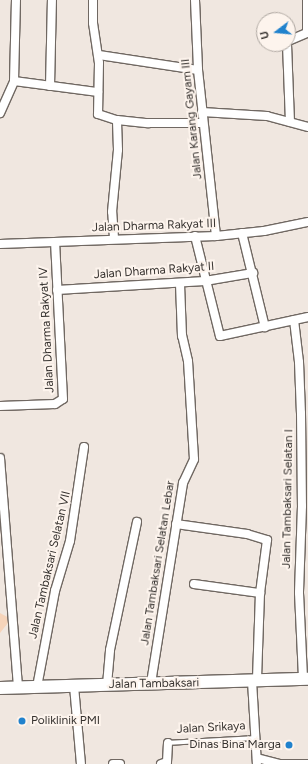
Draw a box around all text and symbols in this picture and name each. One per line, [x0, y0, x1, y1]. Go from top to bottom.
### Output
north arrow [256, 12, 296, 52]
text: U [258, 30, 272, 41]
street label: Jalan Karang Gayam III [178, 58, 206, 180]
street label: Jalan Dharma Rakyat III [92, 217, 216, 235]
street label: Jalan Dharma Rakyat II [93, 260, 215, 282]
street label: Jalan Dharma Rakyat IV [37, 267, 57, 393]
street label: Jalan Tambaksari Selatan I [280, 429, 296, 569]
street label: Jalan Tambaksari Selatan Lebar [138, 480, 178, 646]
street label: Jalan Tambaksari Selatan VII [26, 490, 74, 640]
street label: Jalan Tambaksari [109, 676, 199, 692]
place label: Poliklinik PMI [31, 714, 100, 728]
marker: Poliklinik PMI [16, 715, 28, 727]
street label: Jalan Srikaya [176, 719, 246, 737]
place label: Dinas Bina Marga [189, 738, 281, 752]
marker: Dinas Bina Marga [284, 740, 294, 750]

